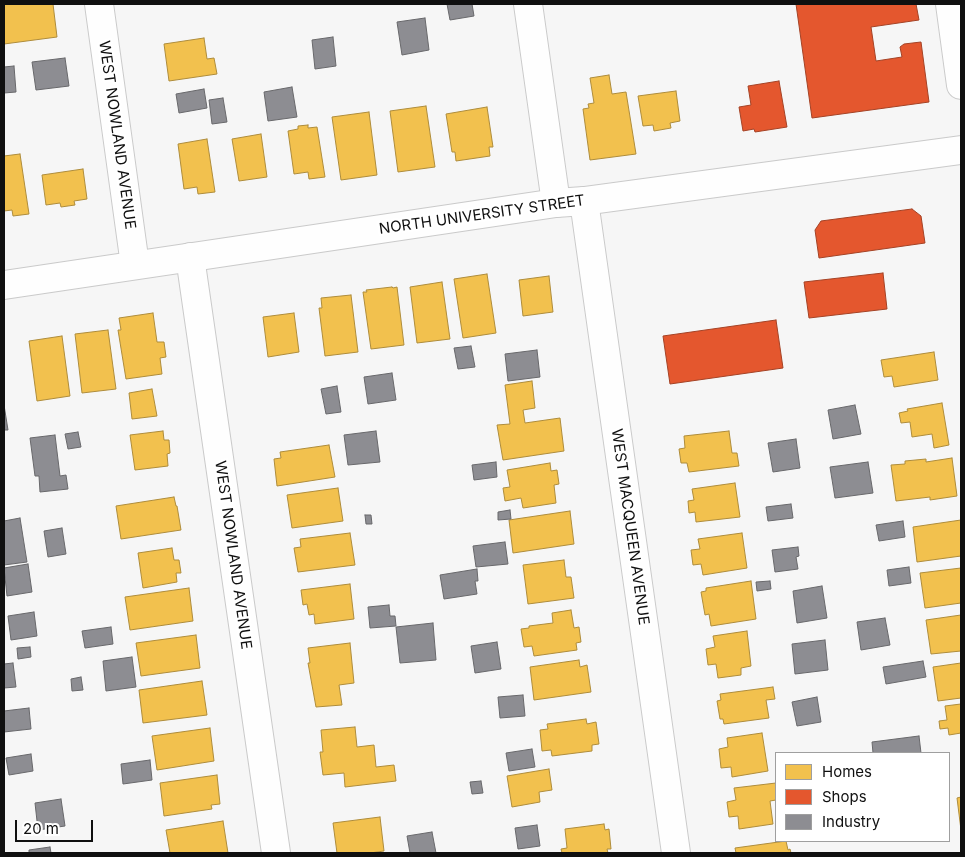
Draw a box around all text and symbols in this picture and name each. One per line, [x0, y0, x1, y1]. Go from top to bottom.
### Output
street label: WEST NOWLAND AVENUE [95, 40, 139, 230]
street label: NORTH UNIVERSITY STREET [378, 192, 586, 238]
street label: WEST MACQUEEN AVENUE [607, 428, 653, 626]
street label: WEST NOWLAND AVENUE [211, 460, 255, 650]
legend [775, 752, 950, 842]
text: Homes [822, 762, 872, 781]
text: Shops [822, 787, 867, 806]
scale bar [18, 810, 95, 842]
text: Industry [822, 812, 880, 831]
text: 20 m [23, 819, 59, 838]

